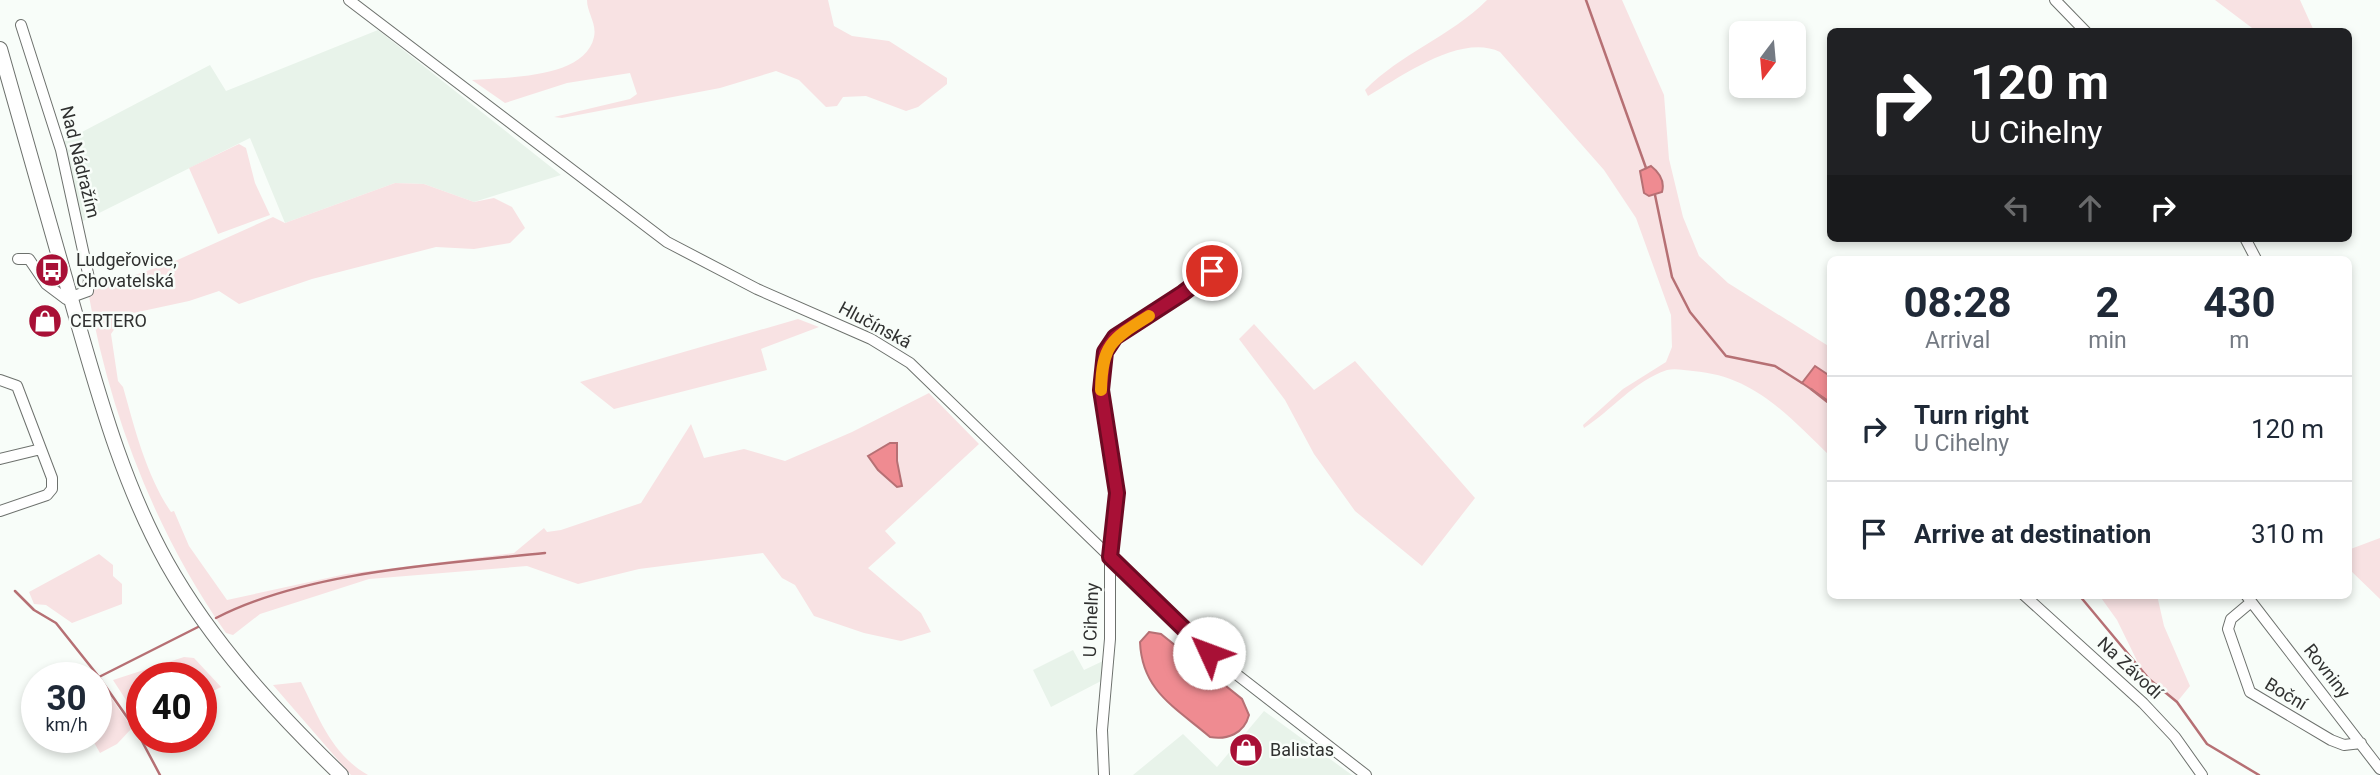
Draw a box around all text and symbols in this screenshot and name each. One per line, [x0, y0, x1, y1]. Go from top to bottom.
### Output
north arrow [1729, 21, 1806, 98]
map controls [1729, 21, 1806, 98]
text: 120 m [1970, 54, 2109, 111]
icon: right [1855, 56, 1946, 147]
street label: Nad Nádražím [56, 104, 105, 220]
text: U Cihelny [1970, 113, 2102, 151]
icon: left [1998, 189, 2036, 227]
icon: ahead [2071, 189, 2109, 227]
icon: right [2144, 189, 2182, 227]
pin [1182, 241, 1242, 301]
place label: Ludgeřovice, Chovatelská [76, 249, 177, 291]
bus stop icon: Ludgeřovice, Chovatelská [33, 251, 71, 289]
icon: arrive [1193, 252, 1231, 290]
text: 08:28 [1904, 278, 2012, 327]
text: 2 [2095, 278, 2120, 327]
text: 430 [2203, 278, 2276, 327]
street label: Hlučínská [835, 297, 915, 352]
shop icon: CERTERO [26, 302, 64, 340]
place label: CERTERO [70, 310, 147, 331]
text: Arrival [1925, 327, 1990, 354]
text: min [2088, 327, 2127, 354]
text: m [2229, 327, 2249, 354]
text: Turn right [1914, 400, 2029, 430]
icon: right [1855, 410, 1893, 448]
text: 120 m [2251, 414, 2324, 444]
text: U Cihelny [1914, 430, 2009, 457]
icon: arrive [1855, 515, 1893, 553]
text: Arrive at destination [1914, 519, 2151, 549]
text: 310 m [2251, 519, 2324, 549]
street label: U Cihelny [1079, 582, 1102, 658]
position arrow [1172, 616, 1246, 690]
street label: Na Závodí [2094, 632, 2168, 703]
street label: Rovniny [2300, 640, 2355, 702]
speed limit sign: 40 [126, 662, 217, 753]
street label: Boční [2261, 673, 2312, 715]
text: 30 [46, 678, 87, 719]
text: km/h [45, 714, 88, 735]
shop icon: Balistas [1227, 731, 1265, 769]
place label: Balistas [1270, 739, 1334, 760]

